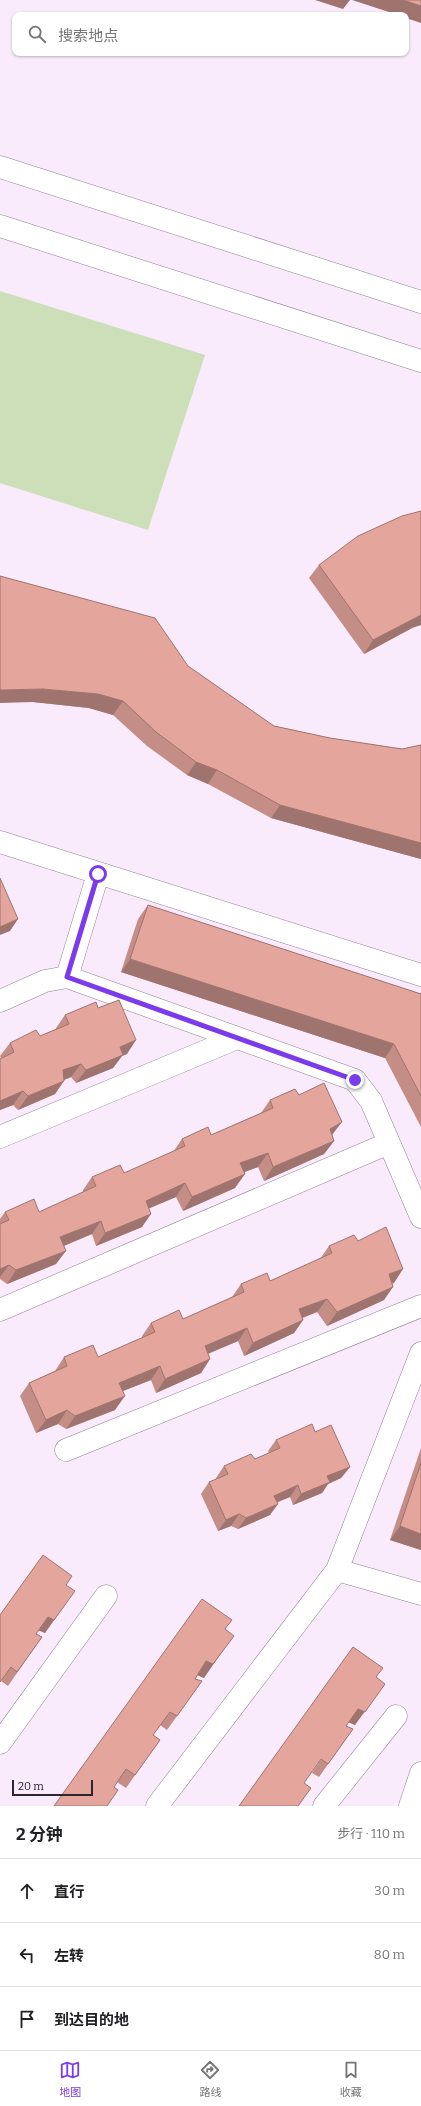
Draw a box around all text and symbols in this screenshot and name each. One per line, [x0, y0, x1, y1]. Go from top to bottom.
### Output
search box [12, 12, 409, 56]
icon: search [26, 23, 48, 45]
text: 搜索地点 [58, 27, 118, 45]
route start [89, 865, 107, 883]
route end [346, 1071, 364, 1089]
scale bar [12, 1778, 93, 1797]
text: 20 m [18, 1780, 44, 1793]
text: 2 分钟 [16, 1824, 63, 1845]
text: 步行 · 110 m [337, 1826, 405, 1841]
icon: ahead [16, 1880, 38, 1902]
text: 直行 [54, 1883, 84, 1901]
text: 30 m [374, 1883, 405, 1898]
icon: left [16, 1944, 38, 1966]
text: 左转 [54, 1947, 84, 1965]
text: 80 m [374, 1947, 405, 1962]
icon: arrive [16, 2008, 38, 2030]
text: 到达目的地 [54, 2011, 129, 2029]
tab: 地图 [59, 2059, 81, 2099]
tab: 路线 [199, 2059, 221, 2099]
tab: 收藏 [340, 2059, 362, 2099]

